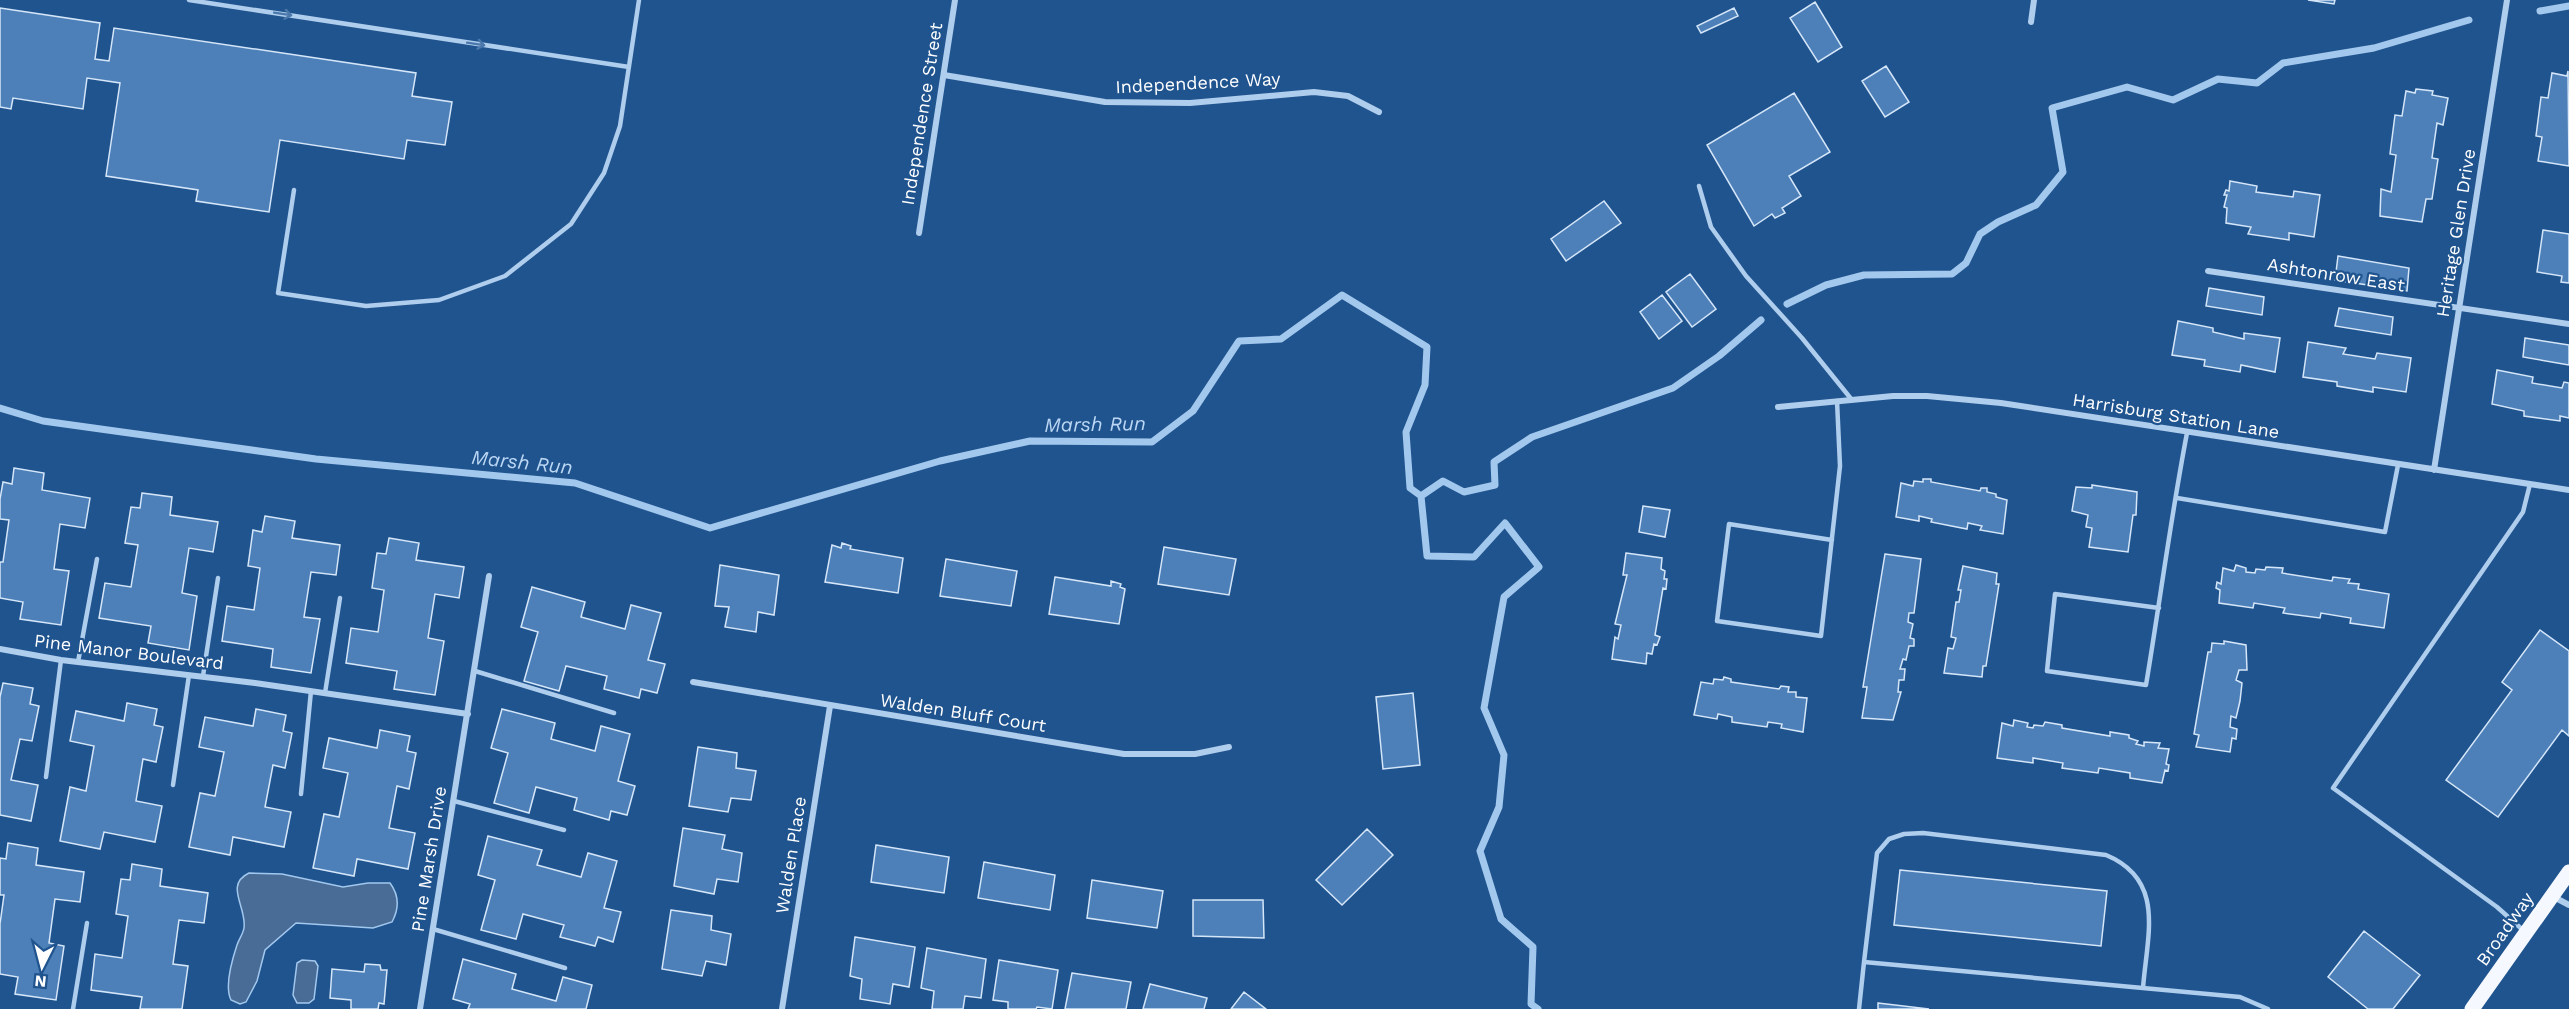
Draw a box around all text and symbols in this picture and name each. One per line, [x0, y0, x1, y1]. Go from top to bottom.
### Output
one-way arrow [272, 9, 292, 20]
street label: Independence Street [897, 21, 946, 207]
one-way arrow [465, 38, 485, 49]
street label: Independence Way [1115, 68, 1282, 97]
street label: Heritage Glen Drive [2432, 147, 2479, 319]
street label: Ashtonrow East [2266, 253, 2407, 296]
street label: Harrisburg Station Lane [2071, 389, 2281, 442]
water label: Marsh Run [1044, 411, 1146, 437]
water label: Marsh Run [470, 445, 574, 479]
street label: Pine Manor Boulevard [33, 629, 225, 674]
street label: Walden Bluff Court [879, 689, 1048, 736]
street label: Pine Marsh Drive [407, 784, 450, 933]
street label: Walden Place [771, 795, 810, 915]
street label: Broadway [2472, 887, 2538, 970]
north arrow [12, 937, 72, 997]
text: N [34, 971, 47, 991]

